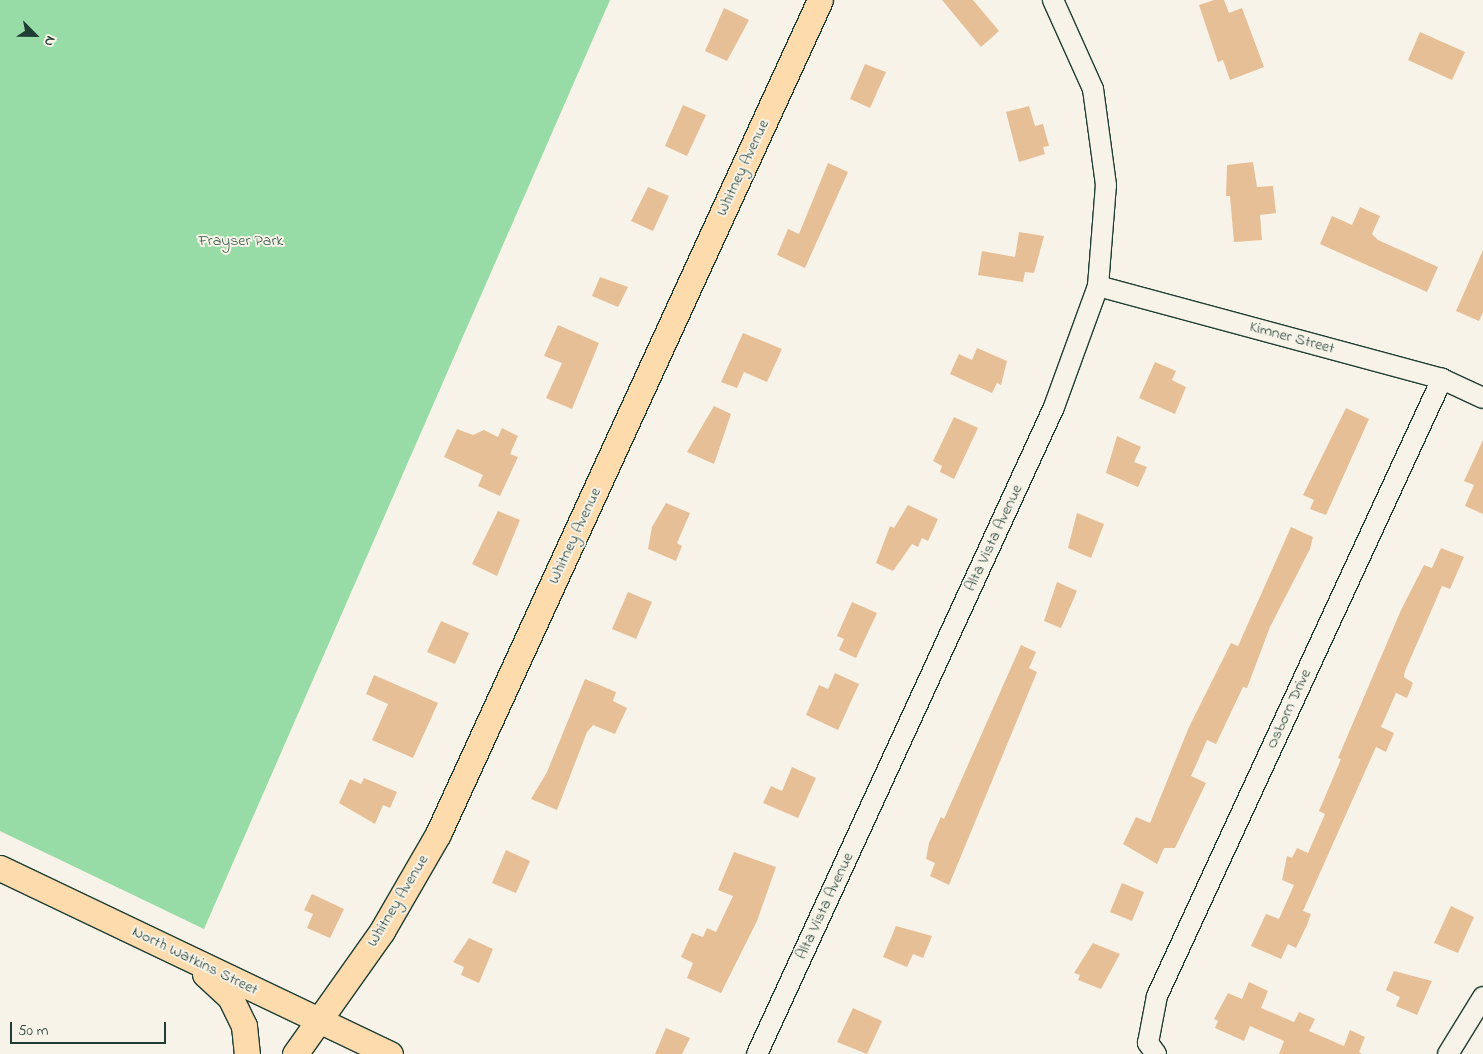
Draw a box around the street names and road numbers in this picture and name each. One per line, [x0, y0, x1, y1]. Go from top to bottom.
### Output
street label: Whitney Avenue [712, 117, 774, 219]
street label: Kimner Street [1247, 317, 1337, 359]
street label: Alta Vista Avenue [961, 481, 1027, 595]
street label: Whitney Avenue [544, 485, 606, 587]
street label: Osborn Drive [1262, 666, 1316, 752]
street label: Alta Vista Avenue [792, 849, 858, 963]
street label: Whitney Avenue [363, 851, 433, 951]
street label: North Watkins Street [129, 922, 261, 1000]

